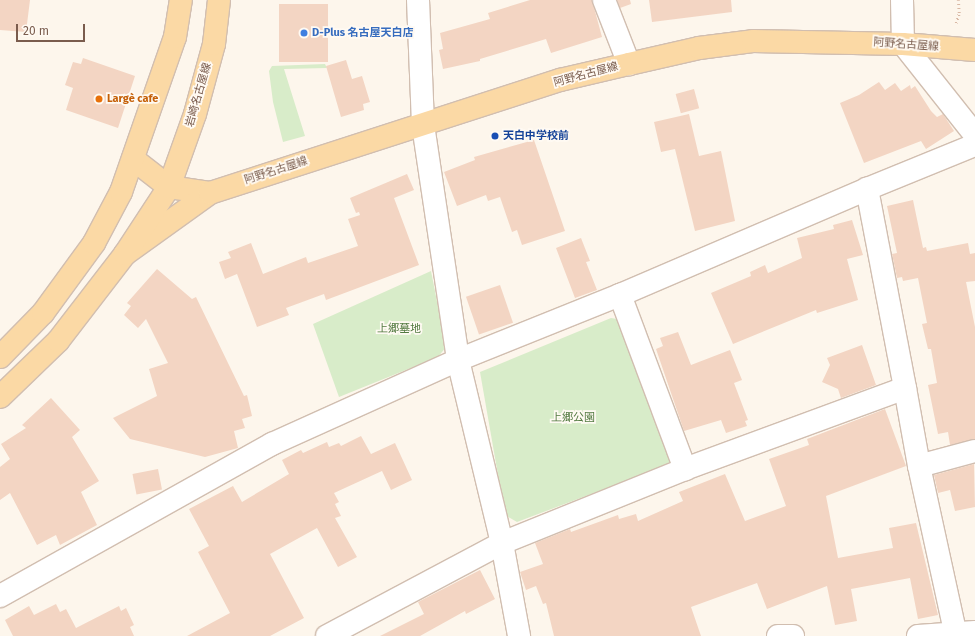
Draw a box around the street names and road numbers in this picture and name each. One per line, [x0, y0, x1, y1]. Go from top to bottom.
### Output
street label: 阿野名古屋線 [873, 36, 939, 54]
street label: 阿野名古屋線 [552, 60, 620, 90]
street label: 岩崎名古屋線 [184, 61, 214, 129]
street label: 阿野名古屋線 [243, 155, 309, 187]

